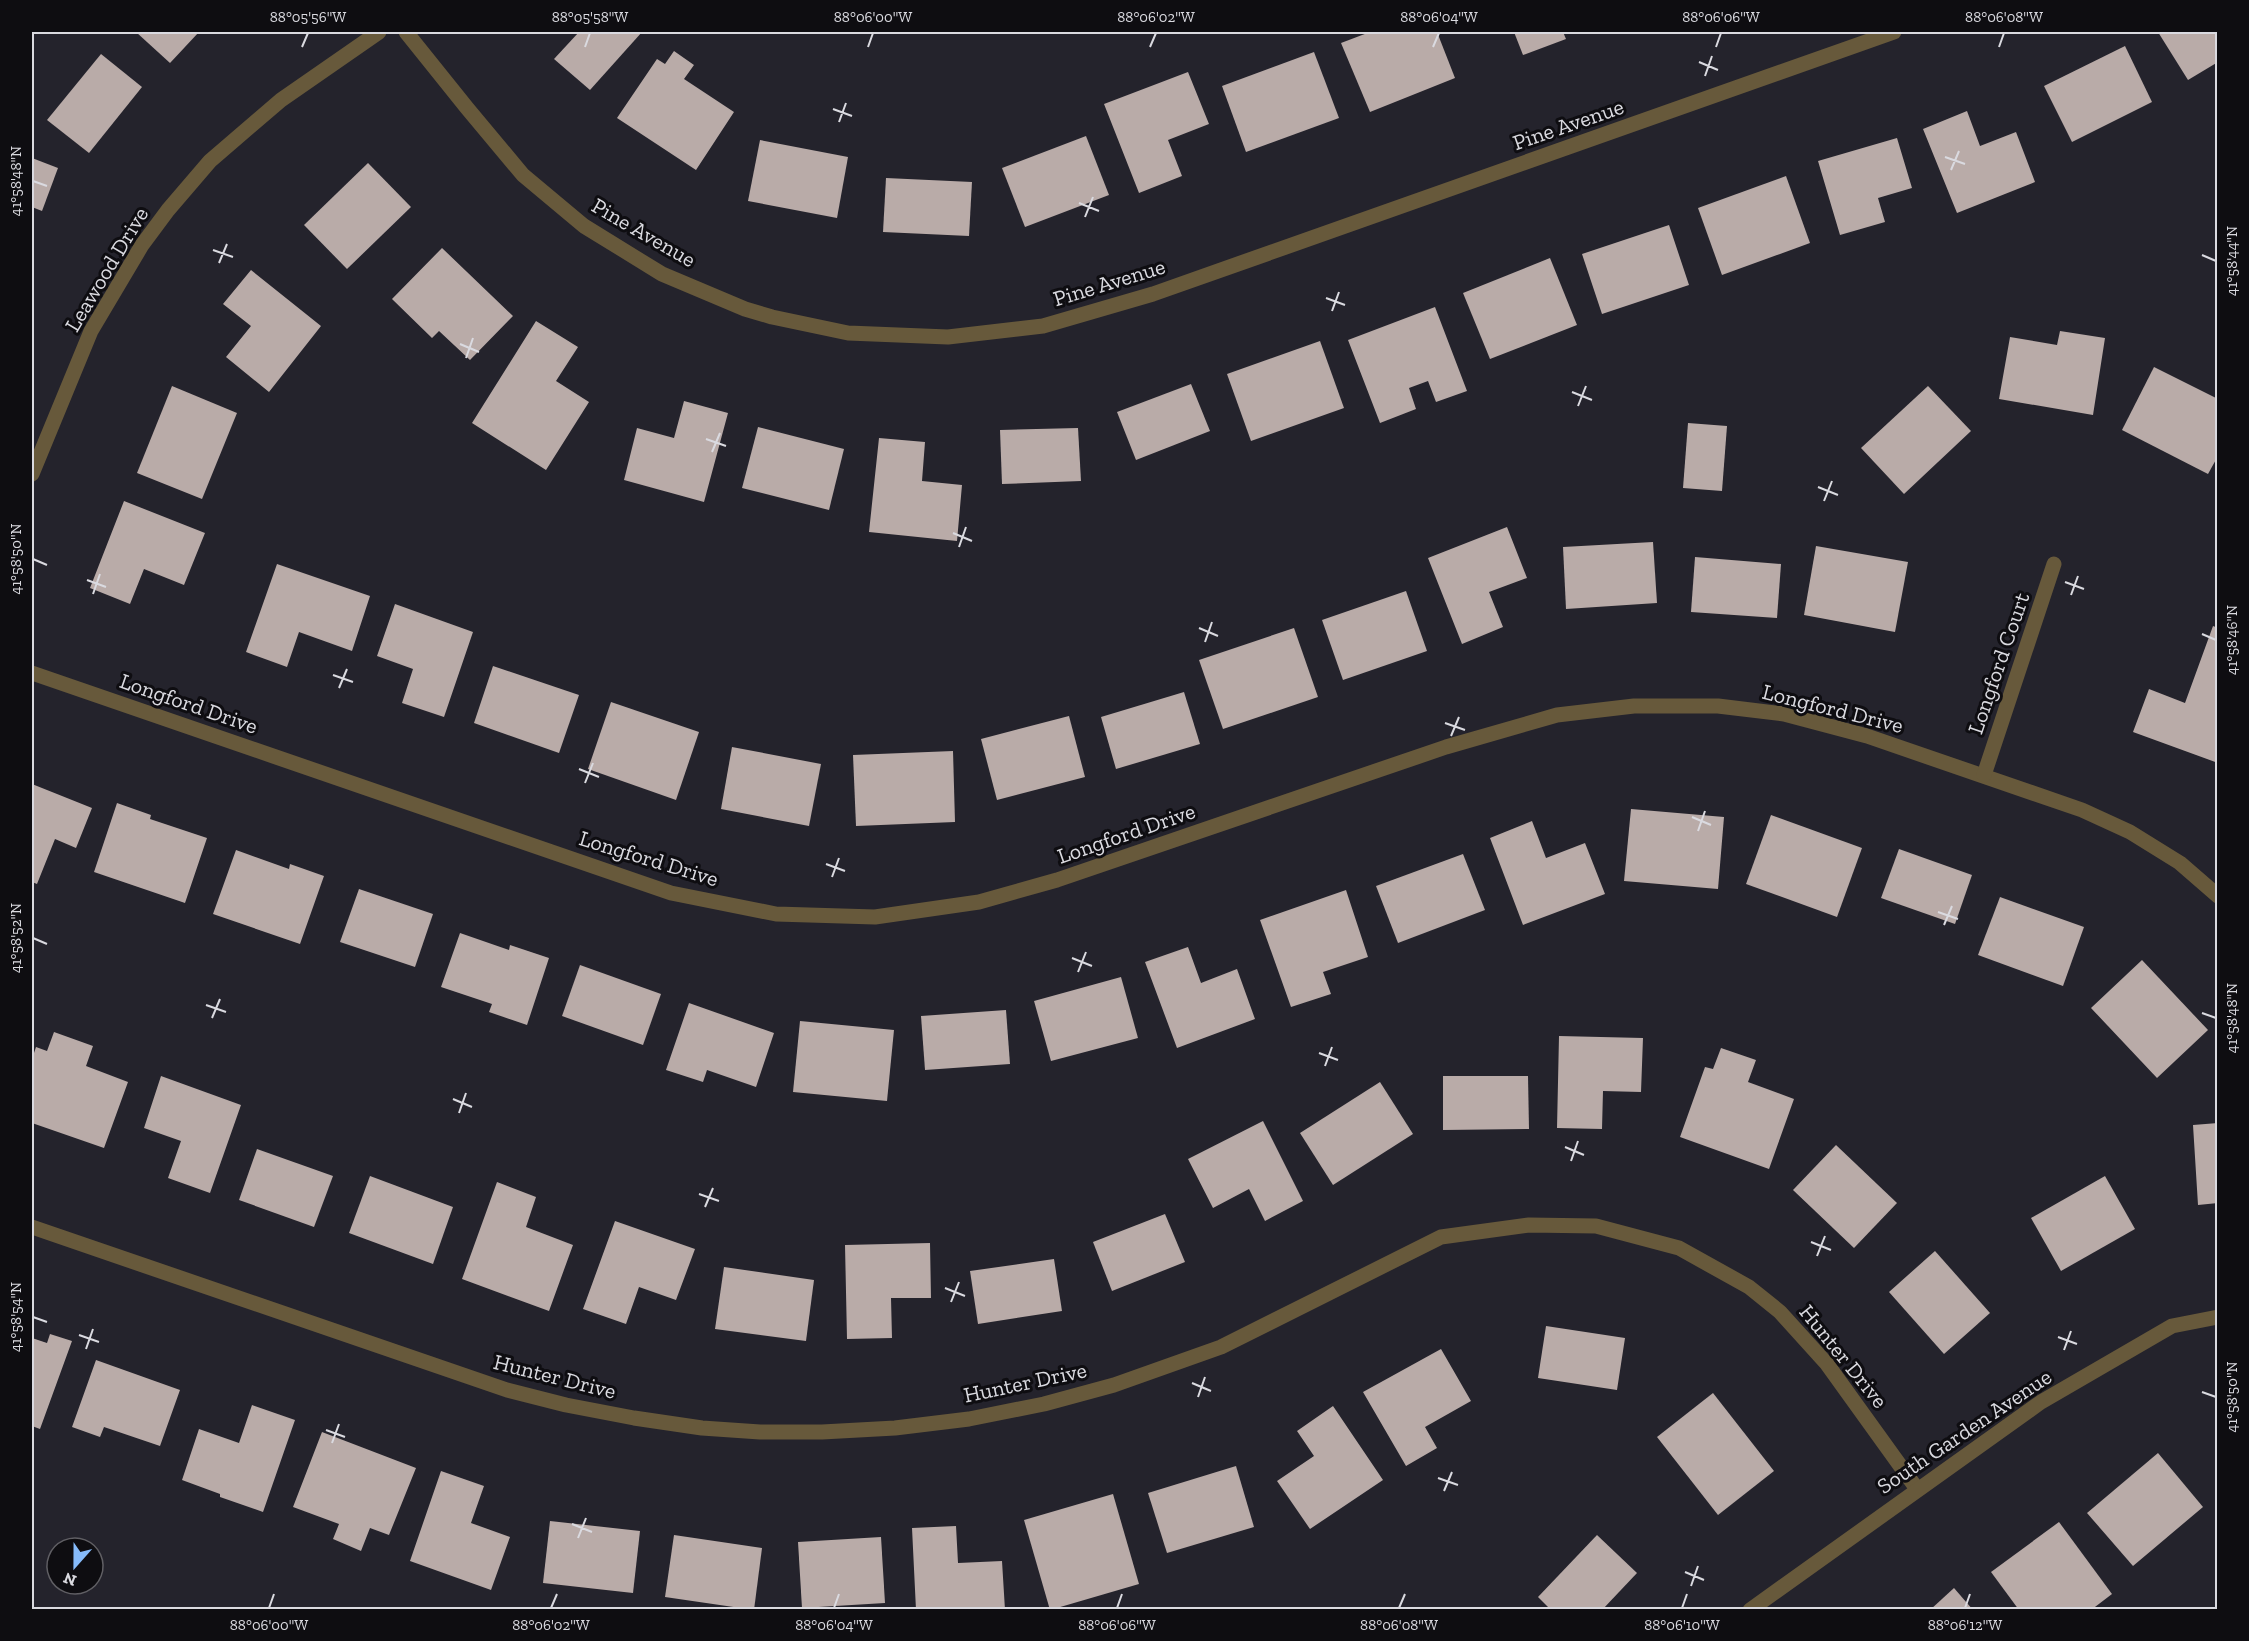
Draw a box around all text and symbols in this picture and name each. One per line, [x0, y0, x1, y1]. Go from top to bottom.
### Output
text: 88°05'56"W [270, 8, 346, 26]
text: 88°05'58"W [552, 8, 628, 26]
text: 88°06'00"W [834, 8, 912, 26]
text: 88°06'02"W [1117, 8, 1195, 26]
text: 88°06'04"W [1400, 8, 1478, 26]
text: 88°06'06"W [1682, 8, 1760, 26]
text: 88°06'08"W [1965, 8, 2043, 26]
street label: Pine Avenue [1509, 93, 1627, 156]
text: 41°58'48"N [7, 146, 25, 216]
street label: Pine Avenue [587, 192, 701, 273]
street label: Leawood Drive [59, 202, 154, 336]
text: 41°58'44"N [2223, 226, 2241, 296]
street label: Pine Avenue [1050, 253, 1168, 312]
text: 41°58'50"N [7, 523, 25, 595]
street label: Longford Court [1962, 588, 2036, 737]
text: 41°58'46"N [2223, 605, 2241, 675]
street label: Longford Drive [116, 667, 261, 740]
street label: Longford Drive [1760, 678, 1906, 739]
street label: Longford Drive [1054, 797, 1199, 870]
street label: Longford Drive [576, 824, 722, 892]
text: 41°58'52"N [7, 903, 25, 973]
text: 41°58'48"N [2223, 983, 2241, 1053]
text: 41°58'54"N [7, 1282, 25, 1352]
street label: Hunter Drive [1794, 1299, 1894, 1413]
street label: Hunter Drive [491, 1348, 619, 1405]
street label: Hunter Drive [961, 1356, 1089, 1409]
text: 41°58'50"N [2223, 1361, 2241, 1433]
street label: South Garden Avenue [1872, 1363, 2057, 1500]
north arrow [45, 1536, 105, 1596]
text: N [61, 1568, 79, 1591]
text: 88°06'00"W [230, 1616, 308, 1634]
text: 88°06'02"W [512, 1616, 590, 1634]
text: 88°06'04"W [795, 1616, 873, 1634]
text: 88°06'06"W [1078, 1616, 1156, 1634]
text: 88°06'08"W [1360, 1616, 1438, 1634]
text: 88°06'10"W [1644, 1616, 1720, 1634]
text: 88°06'12"W [1928, 1616, 2002, 1634]

